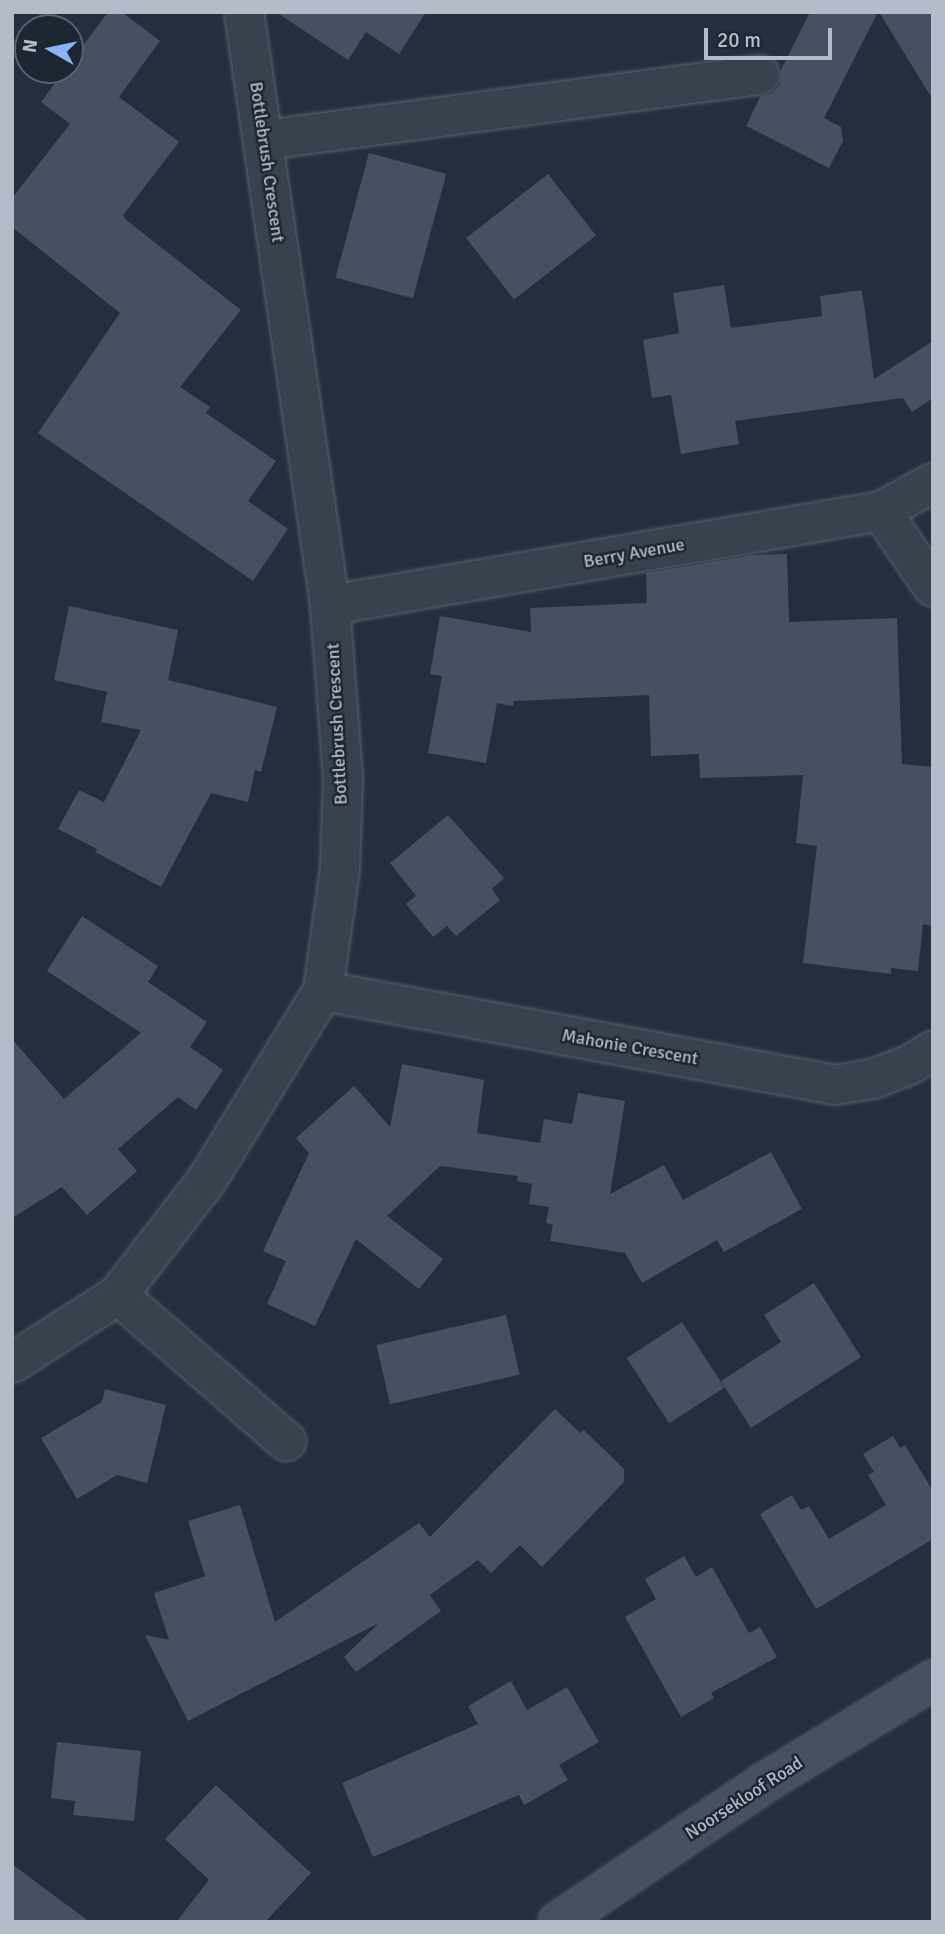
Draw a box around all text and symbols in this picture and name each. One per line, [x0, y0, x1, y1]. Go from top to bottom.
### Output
north arrow [14, 14, 84, 84]
scale bar [707, 14, 835, 58]
text: 20 m [717, 27, 761, 53]
text: N [17, 38, 43, 54]
street label: Bottlebrush Crescent [245, 80, 289, 244]
street label: Berry Avenue [582, 533, 686, 573]
street label: Bottlebrush Crescent [322, 643, 352, 805]
street label: Mahonie Crescent [560, 1024, 700, 1070]
street label: Noorsekloof Road [681, 1752, 807, 1844]

